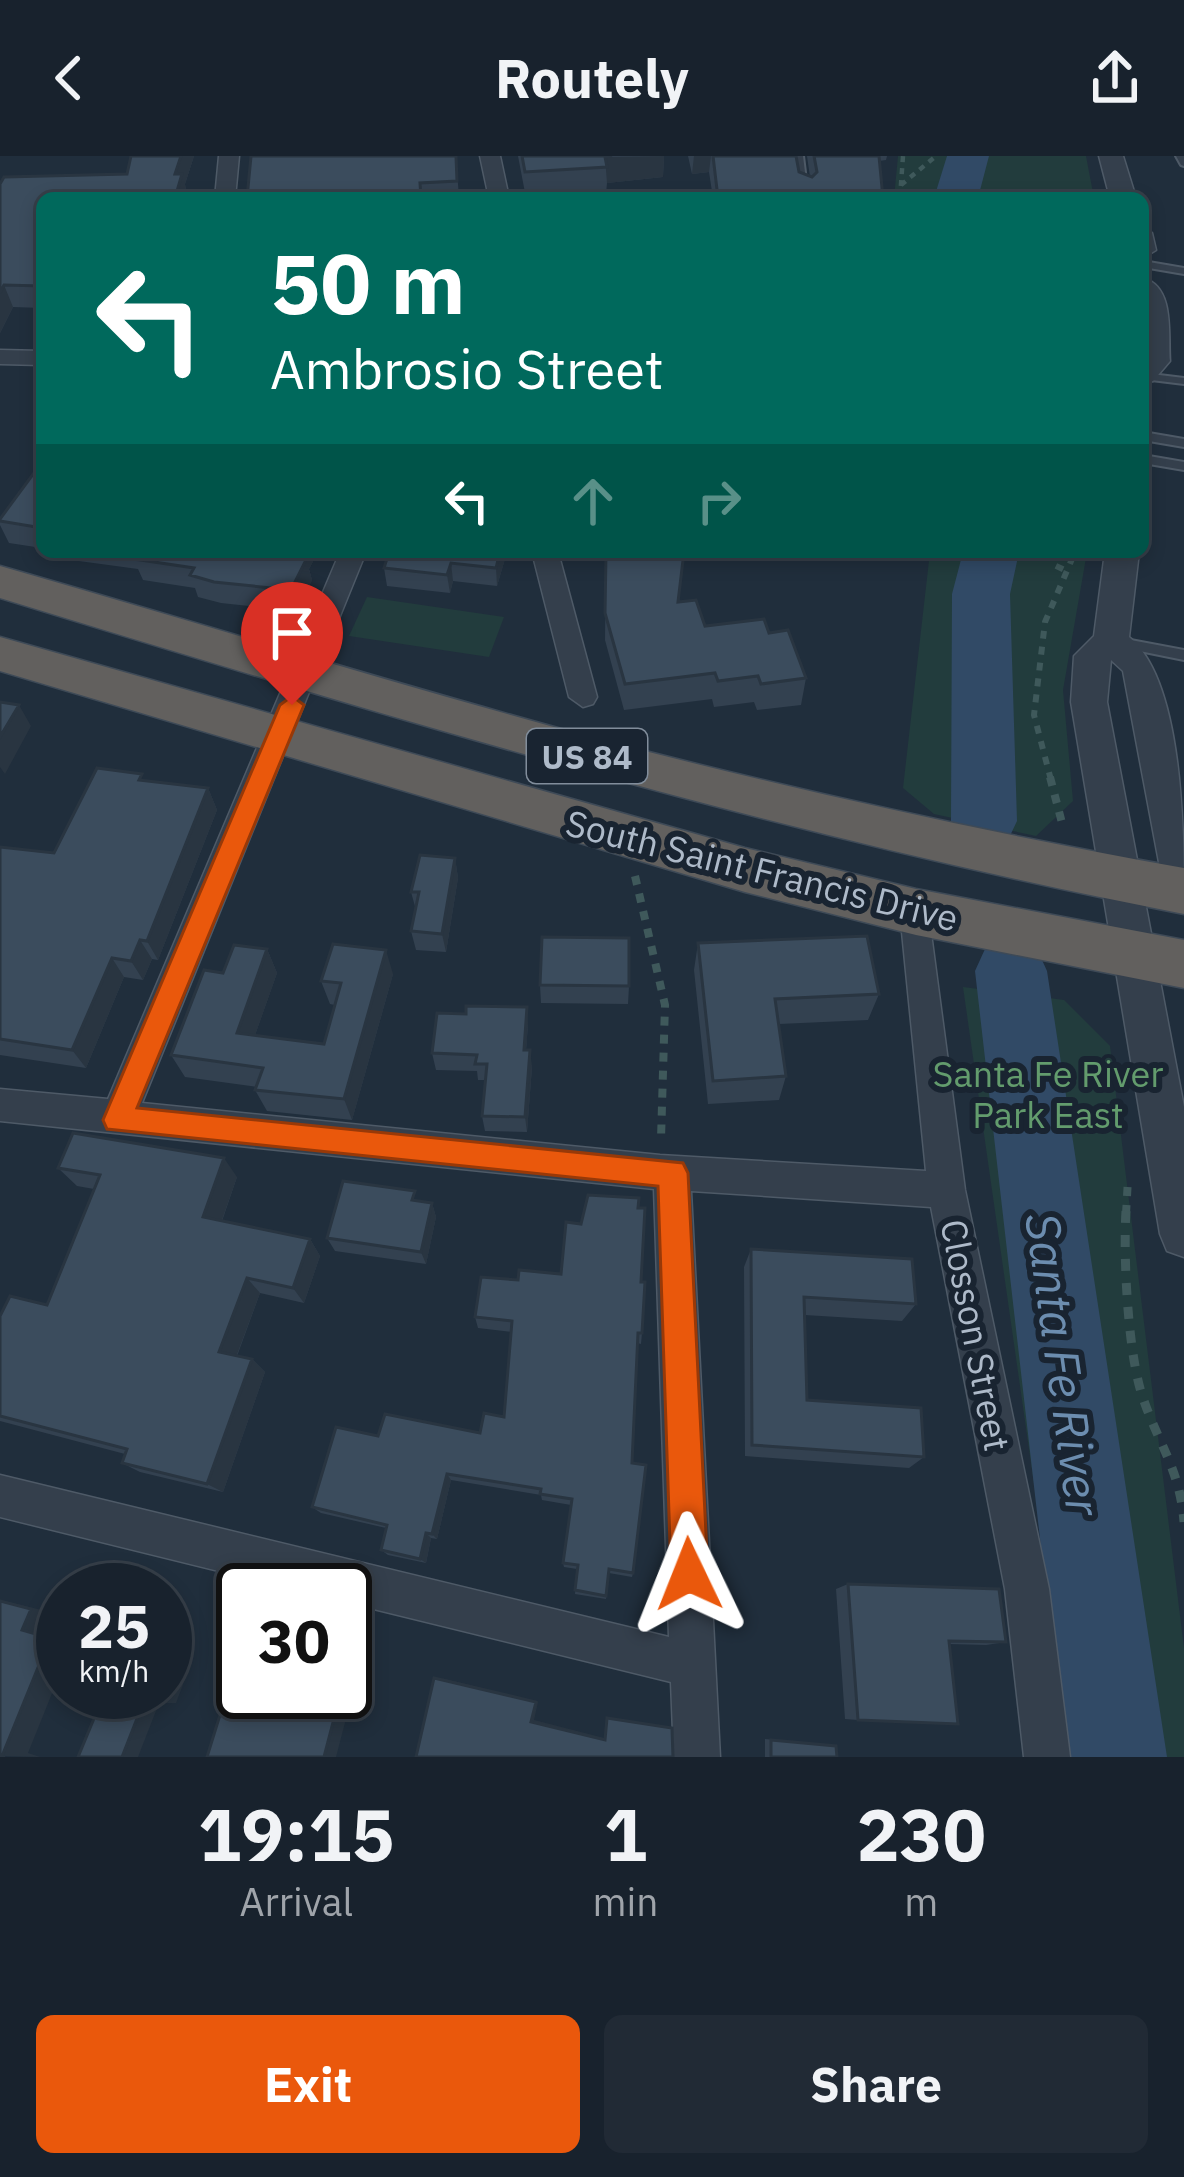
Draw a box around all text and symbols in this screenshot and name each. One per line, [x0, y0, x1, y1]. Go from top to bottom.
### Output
text: Routely [495, 43, 689, 113]
icon: back [36, 45, 102, 111]
icon: share [1082, 45, 1148, 111]
text: 50 m [270, 228, 466, 337]
icon: left [72, 240, 228, 396]
text: Ambrosio Street [270, 334, 664, 404]
icon: left [434, 468, 500, 534]
icon: ahead [560, 468, 626, 534]
icon: right [686, 468, 752, 534]
pin [241, 582, 343, 705]
icon: arrive [259, 600, 325, 666]
road number: US 84 [527, 729, 647, 783]
street label: South Saint Francis Drive [561, 798, 963, 942]
park label: Santa Fe River Park East [933, 1050, 1163, 1138]
water label: Santa Fe River [1012, 1209, 1116, 1521]
street label: Closson Street [931, 1215, 1021, 1455]
position arrow [626, 1511, 752, 1637]
speed limit sign: 30 [216, 1563, 372, 1719]
text: 25 [78, 1586, 150, 1665]
text: km/h [79, 1651, 149, 1690]
text: 19:15 [198, 1787, 395, 1881]
text: 1 [604, 1787, 647, 1881]
text: 230 [856, 1787, 986, 1881]
text: Arrival [239, 1876, 353, 1927]
text: min [593, 1876, 658, 1927]
text: m [904, 1876, 938, 1927]
button: Exit [36, 2015, 580, 2153]
button: Share [604, 2015, 1148, 2153]

